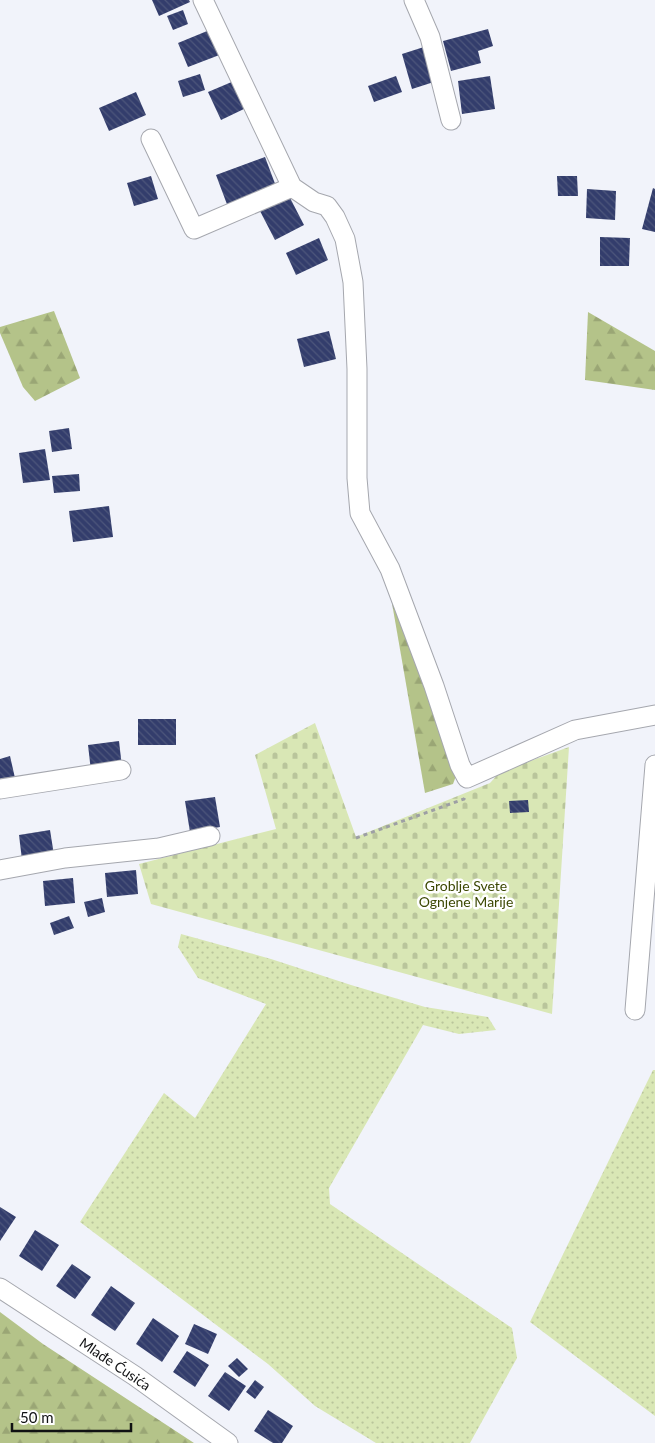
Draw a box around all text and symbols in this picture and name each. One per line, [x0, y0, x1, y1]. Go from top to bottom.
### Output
park label: Groblje Svete Ognjene Marije [419, 877, 513, 910]
street label: Mlađe Ćusića [76, 1334, 154, 1394]
scale bar [12, 1400, 131, 1432]
text: 50 m [20, 1408, 54, 1426]

